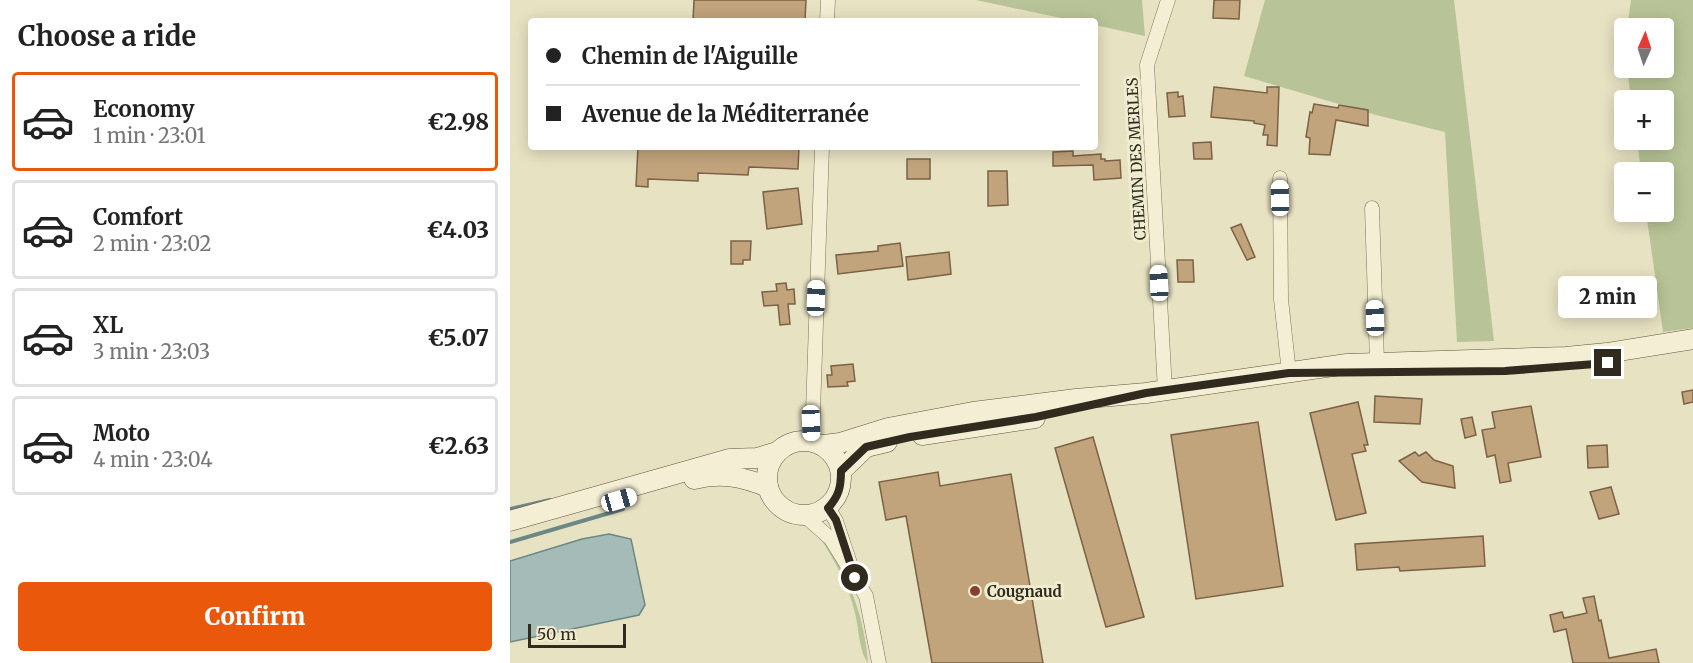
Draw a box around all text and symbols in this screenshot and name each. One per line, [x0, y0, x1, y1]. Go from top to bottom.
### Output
north arrow [1614, 18, 1674, 78]
map controls [1614, 18, 1674, 222]
text: Choose a ride [18, 19, 196, 53]
text: Chemin de l'Aiguille [582, 42, 798, 70]
street label: CHEMIN DES MERLES [1122, 77, 1150, 241]
button: + [1614, 90, 1674, 150]
icon: car [21, 95, 75, 149]
text: Economy [93, 95, 194, 123]
text: Avenue de la Méditerranée [582, 100, 869, 128]
text: €2.98 [427, 108, 489, 136]
text: 1 min · 23:01 [93, 123, 206, 148]
button: − [1614, 162, 1674, 222]
car [1271, 180, 1289, 216]
icon: car [21, 203, 75, 257]
text: Comfort [93, 203, 183, 231]
text: €4.03 [426, 216, 489, 244]
text: 2 min · 23:02 [93, 231, 211, 256]
car [1149, 265, 1169, 301]
callout: 2 min [1558, 276, 1658, 318]
car [806, 280, 826, 316]
text: 2 min [1579, 284, 1636, 309]
car [1365, 300, 1385, 336]
icon: car [21, 311, 75, 365]
text: XL [93, 311, 123, 339]
text: €5.07 [427, 324, 489, 352]
text: 3 min · 23:03 [93, 339, 210, 364]
route end [1594, 349, 1621, 376]
car [801, 405, 821, 441]
icon: car [21, 419, 75, 473]
text: Moto [93, 419, 150, 447]
text: €2.63 [428, 432, 489, 460]
text: 4 min · 23:04 [93, 447, 213, 472]
car [599, 486, 639, 514]
route start [841, 564, 868, 591]
button: Confirm [18, 582, 492, 651]
place label: Cougnaud [987, 582, 1062, 601]
marker: Cougnaud [968, 584, 982, 598]
scale bar [528, 621, 626, 648]
text: 50 m [537, 624, 576, 644]

